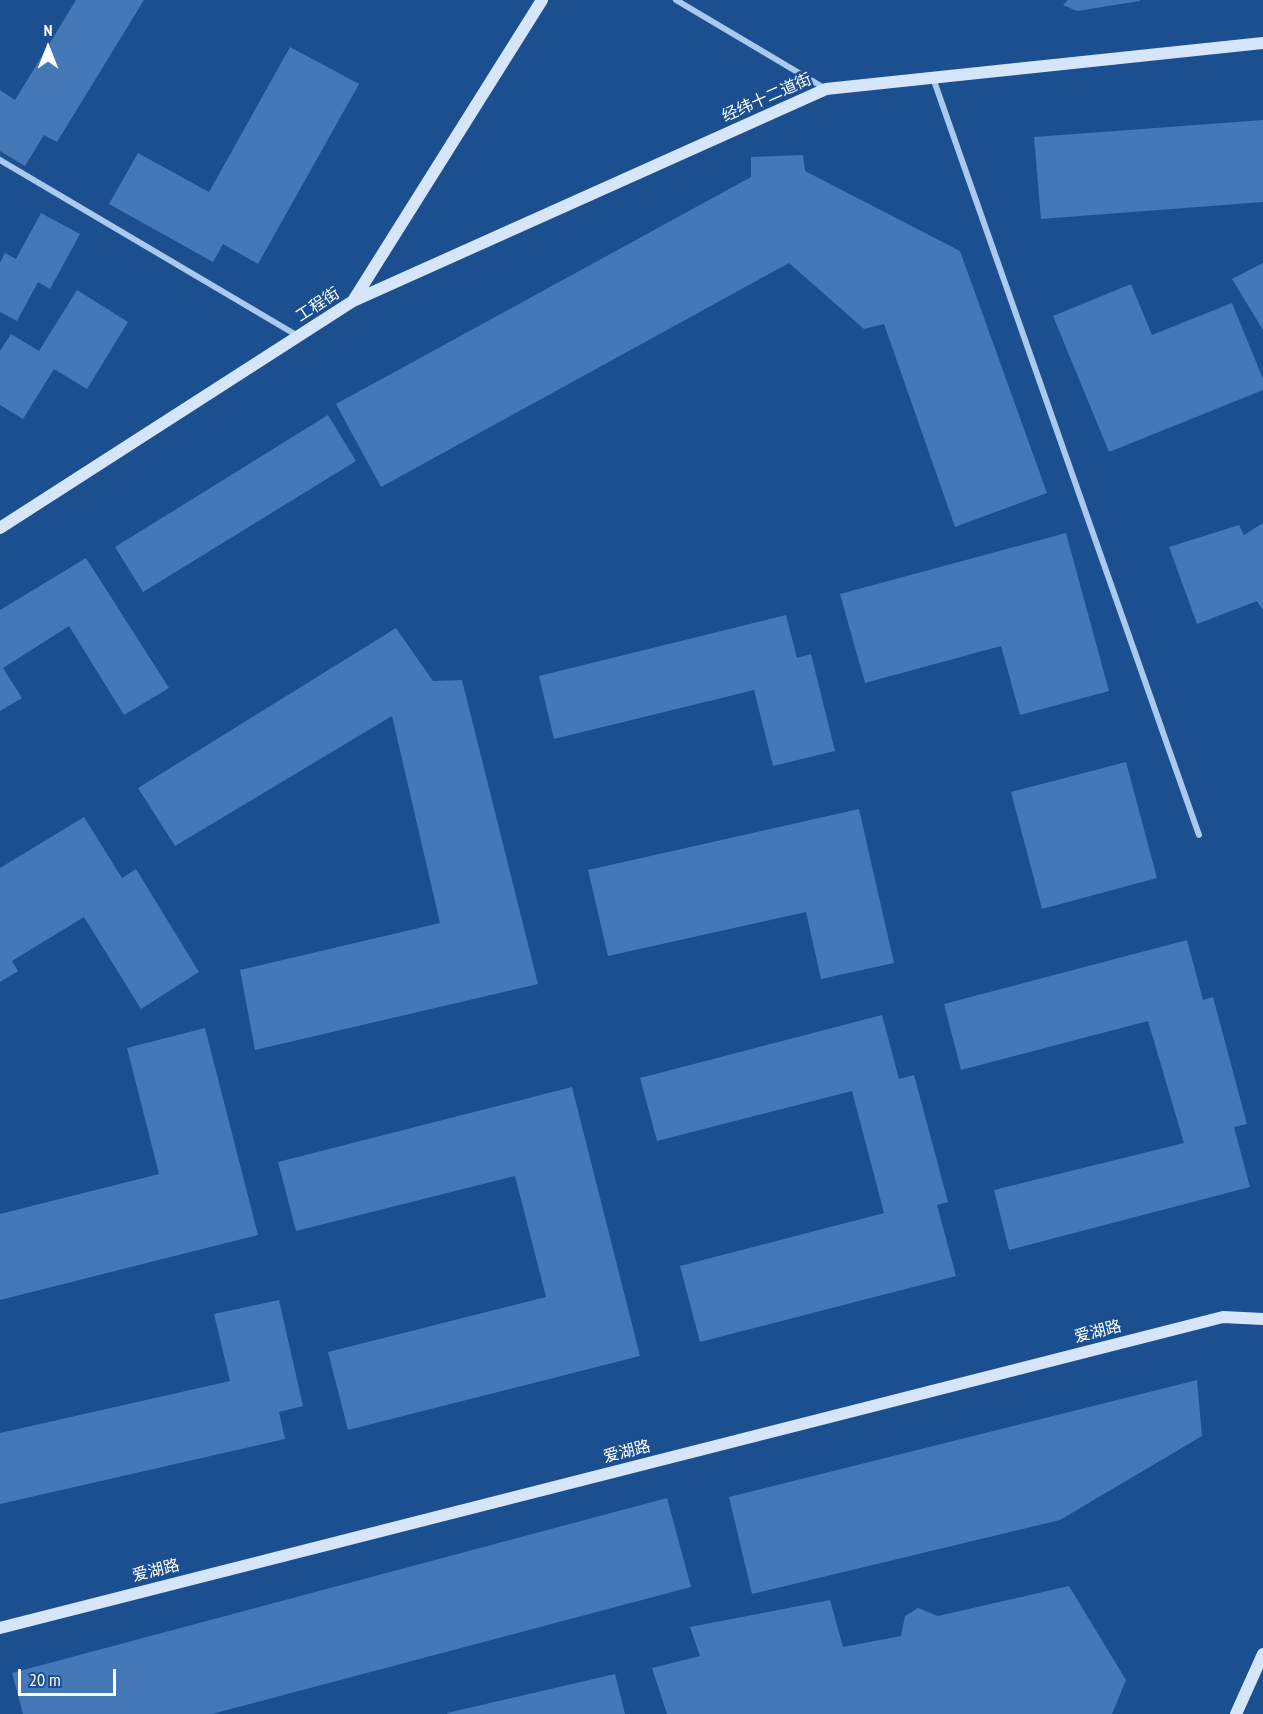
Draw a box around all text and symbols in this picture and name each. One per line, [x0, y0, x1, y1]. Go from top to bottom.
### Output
north arrow [18, 18, 78, 78]
text: N [44, 20, 52, 40]
street label: 经纬十二道街 [719, 70, 815, 126]
street label: 工程街 [293, 284, 343, 326]
street label: 爱湖路 [1072, 1317, 1124, 1347]
street label: 爱湖路 [601, 1437, 653, 1467]
street label: 爱湖路 [130, 1556, 182, 1586]
scale bar [21, 1657, 118, 1695]
text: 20 m [29, 1668, 61, 1691]

